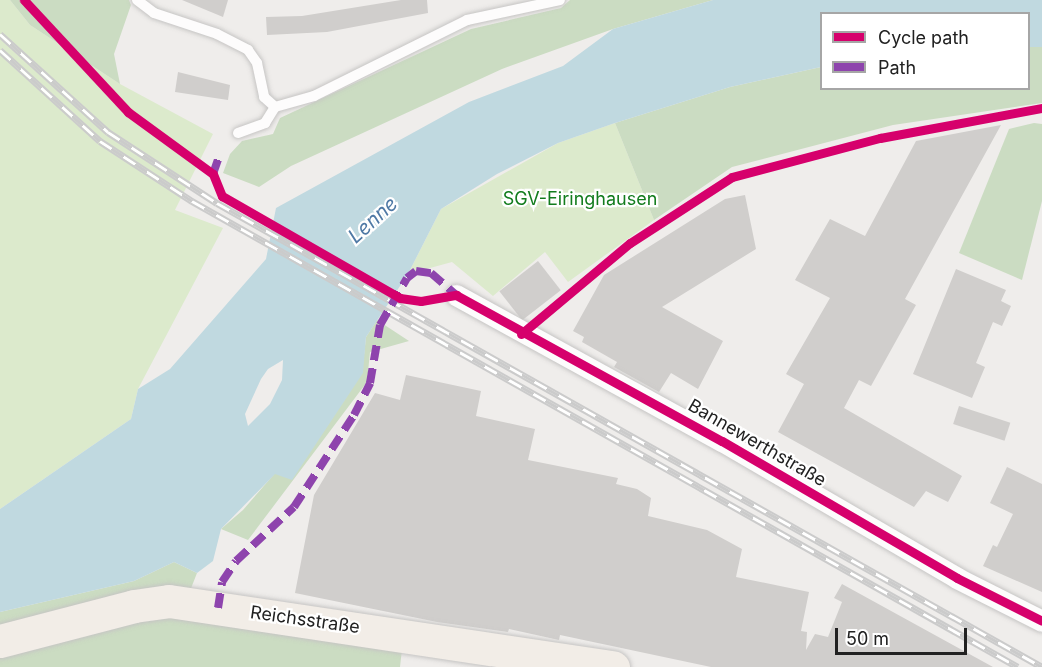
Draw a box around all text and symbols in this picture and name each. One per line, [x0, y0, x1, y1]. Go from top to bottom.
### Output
legend [820, 12, 1030, 90]
text: Cycle path [878, 27, 969, 48]
text: Path [878, 57, 916, 78]
park label: SGV-Eiringhausen [503, 188, 657, 210]
water label: Lenne [343, 192, 403, 248]
street label: Bannewerthstraße [684, 395, 830, 491]
street label: Reichsstraße [249, 602, 361, 638]
scale bar [838, 616, 970, 654]
text: 50 m [846, 628, 889, 649]

